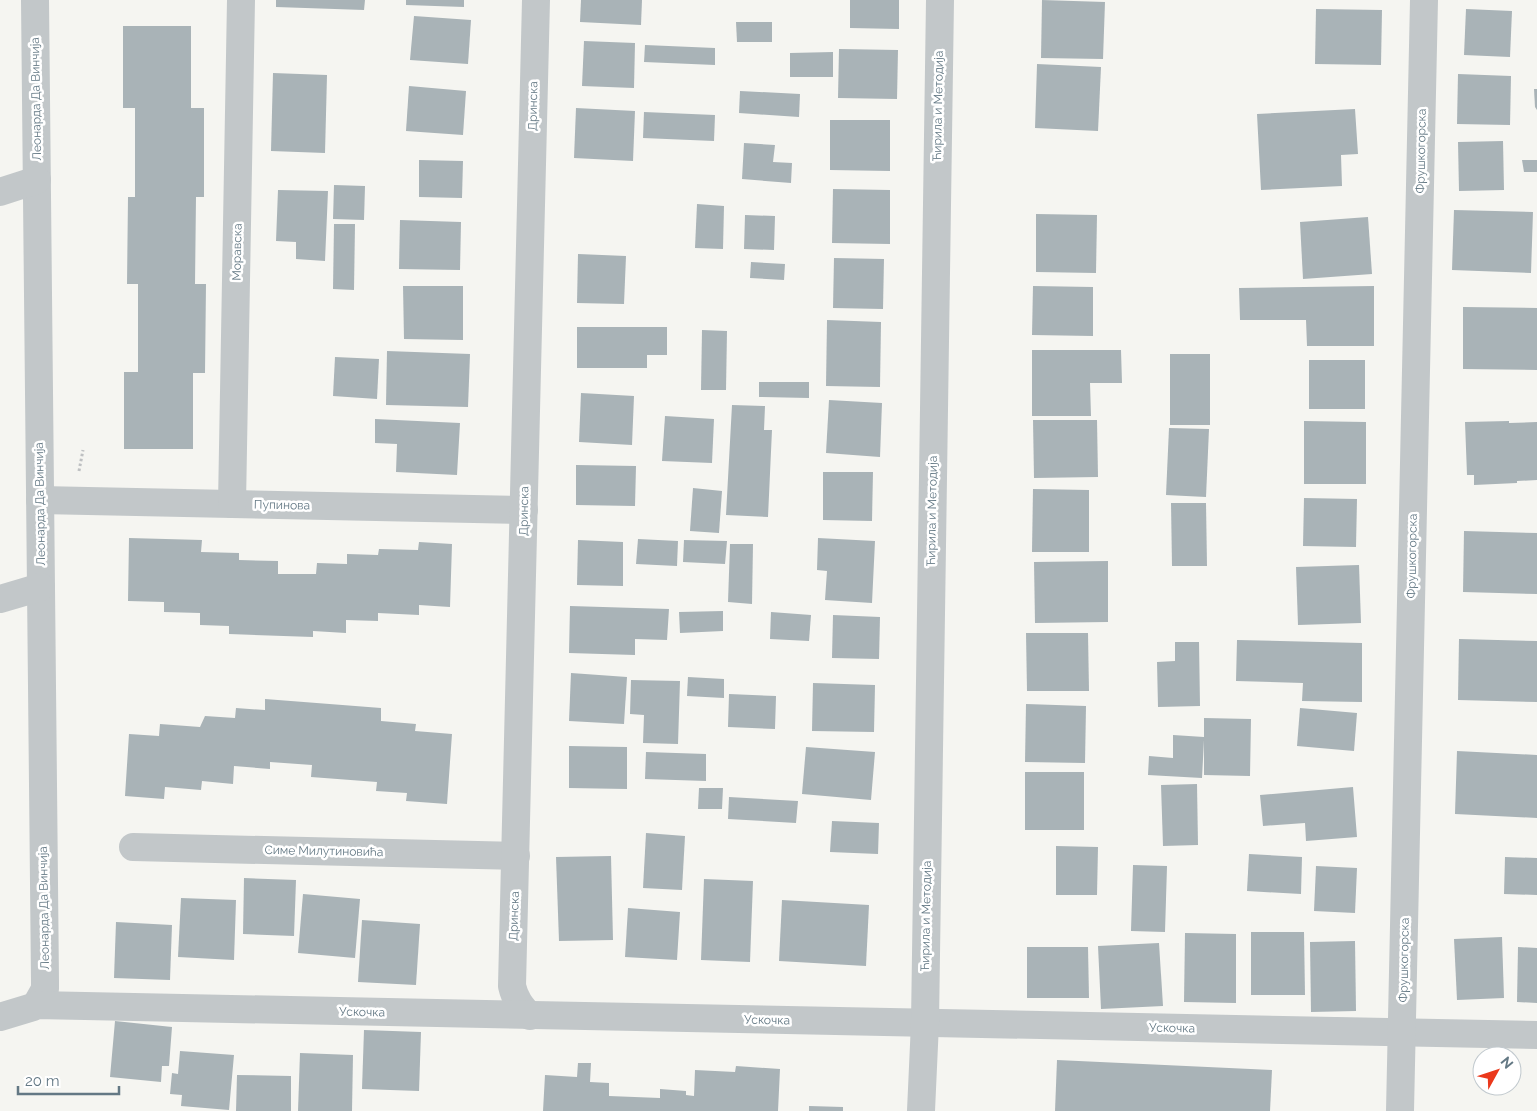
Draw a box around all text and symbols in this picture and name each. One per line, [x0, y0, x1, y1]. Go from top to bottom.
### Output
street label: Леонарда Да Винчија [28, 37, 44, 161]
street label: Ћирила и Методија [930, 51, 946, 161]
street label: Дринска [526, 81, 540, 131]
street label: Фрушкогорска [1413, 109, 1429, 193]
street label: Моравска [230, 223, 244, 281]
street label: Леонарда Да Винчија [32, 442, 48, 566]
street label: Ћирила и Методија [924, 456, 940, 566]
street label: Дринска [517, 486, 531, 536]
street label: Пупинова [254, 498, 310, 512]
street label: Фрушкогорска [1404, 514, 1420, 598]
street label: Симе Милутиновића [264, 843, 384, 859]
street label: Леонарда Да Винчија [36, 846, 52, 970]
street label: Ћирила и Методија [918, 861, 934, 971]
street label: Дринска [506, 891, 522, 941]
street label: Фрушкогорска [1396, 918, 1412, 1002]
street label: Ускочка [339, 1005, 385, 1019]
street label: Ускочка [744, 1013, 790, 1027]
street label: Ускочка [1149, 1021, 1195, 1035]
north arrow [1472, 1046, 1522, 1096]
text: N [1497, 1053, 1517, 1072]
scale bar [18, 1064, 119, 1096]
text: 20 m [25, 1072, 60, 1090]

